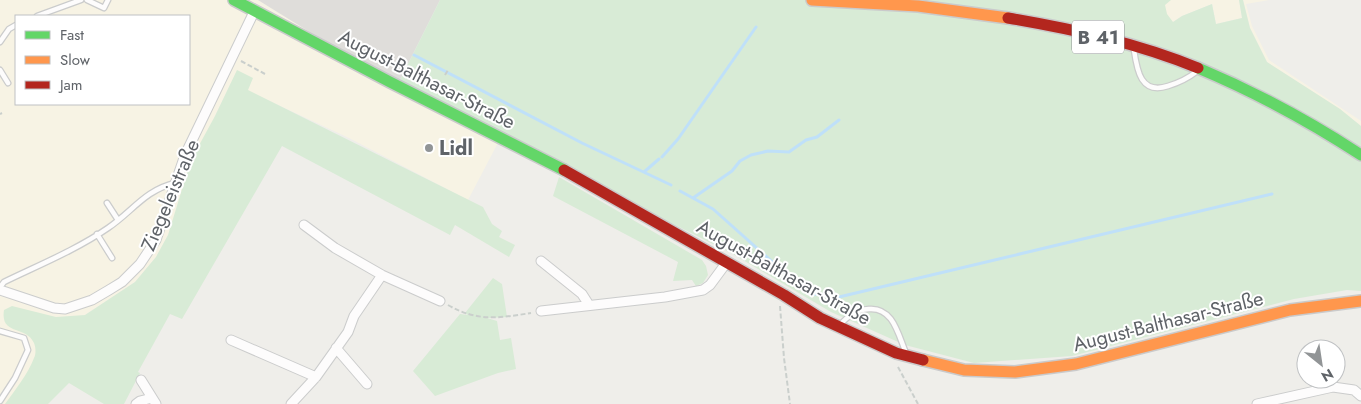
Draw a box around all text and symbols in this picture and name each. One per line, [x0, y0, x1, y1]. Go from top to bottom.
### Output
legend [15, 15, 190, 105]
road number: B 41 [1072, 21, 1124, 54]
street label: August-Balthasar-Straße [333, 22, 520, 137]
text: Fast [60, 24, 84, 46]
text: Slow [60, 49, 91, 71]
text: Jam [58, 74, 83, 96]
place label: Lidl [439, 134, 473, 163]
street label: Ziegeleistraße [134, 135, 207, 256]
marker: Lidl [423, 142, 435, 154]
street label: August-Balthasar-Straße [691, 212, 876, 332]
street label: August-Balthasar-Straße [1070, 284, 1266, 359]
north arrow [1296, 339, 1346, 389]
text: N [1318, 364, 1337, 387]

